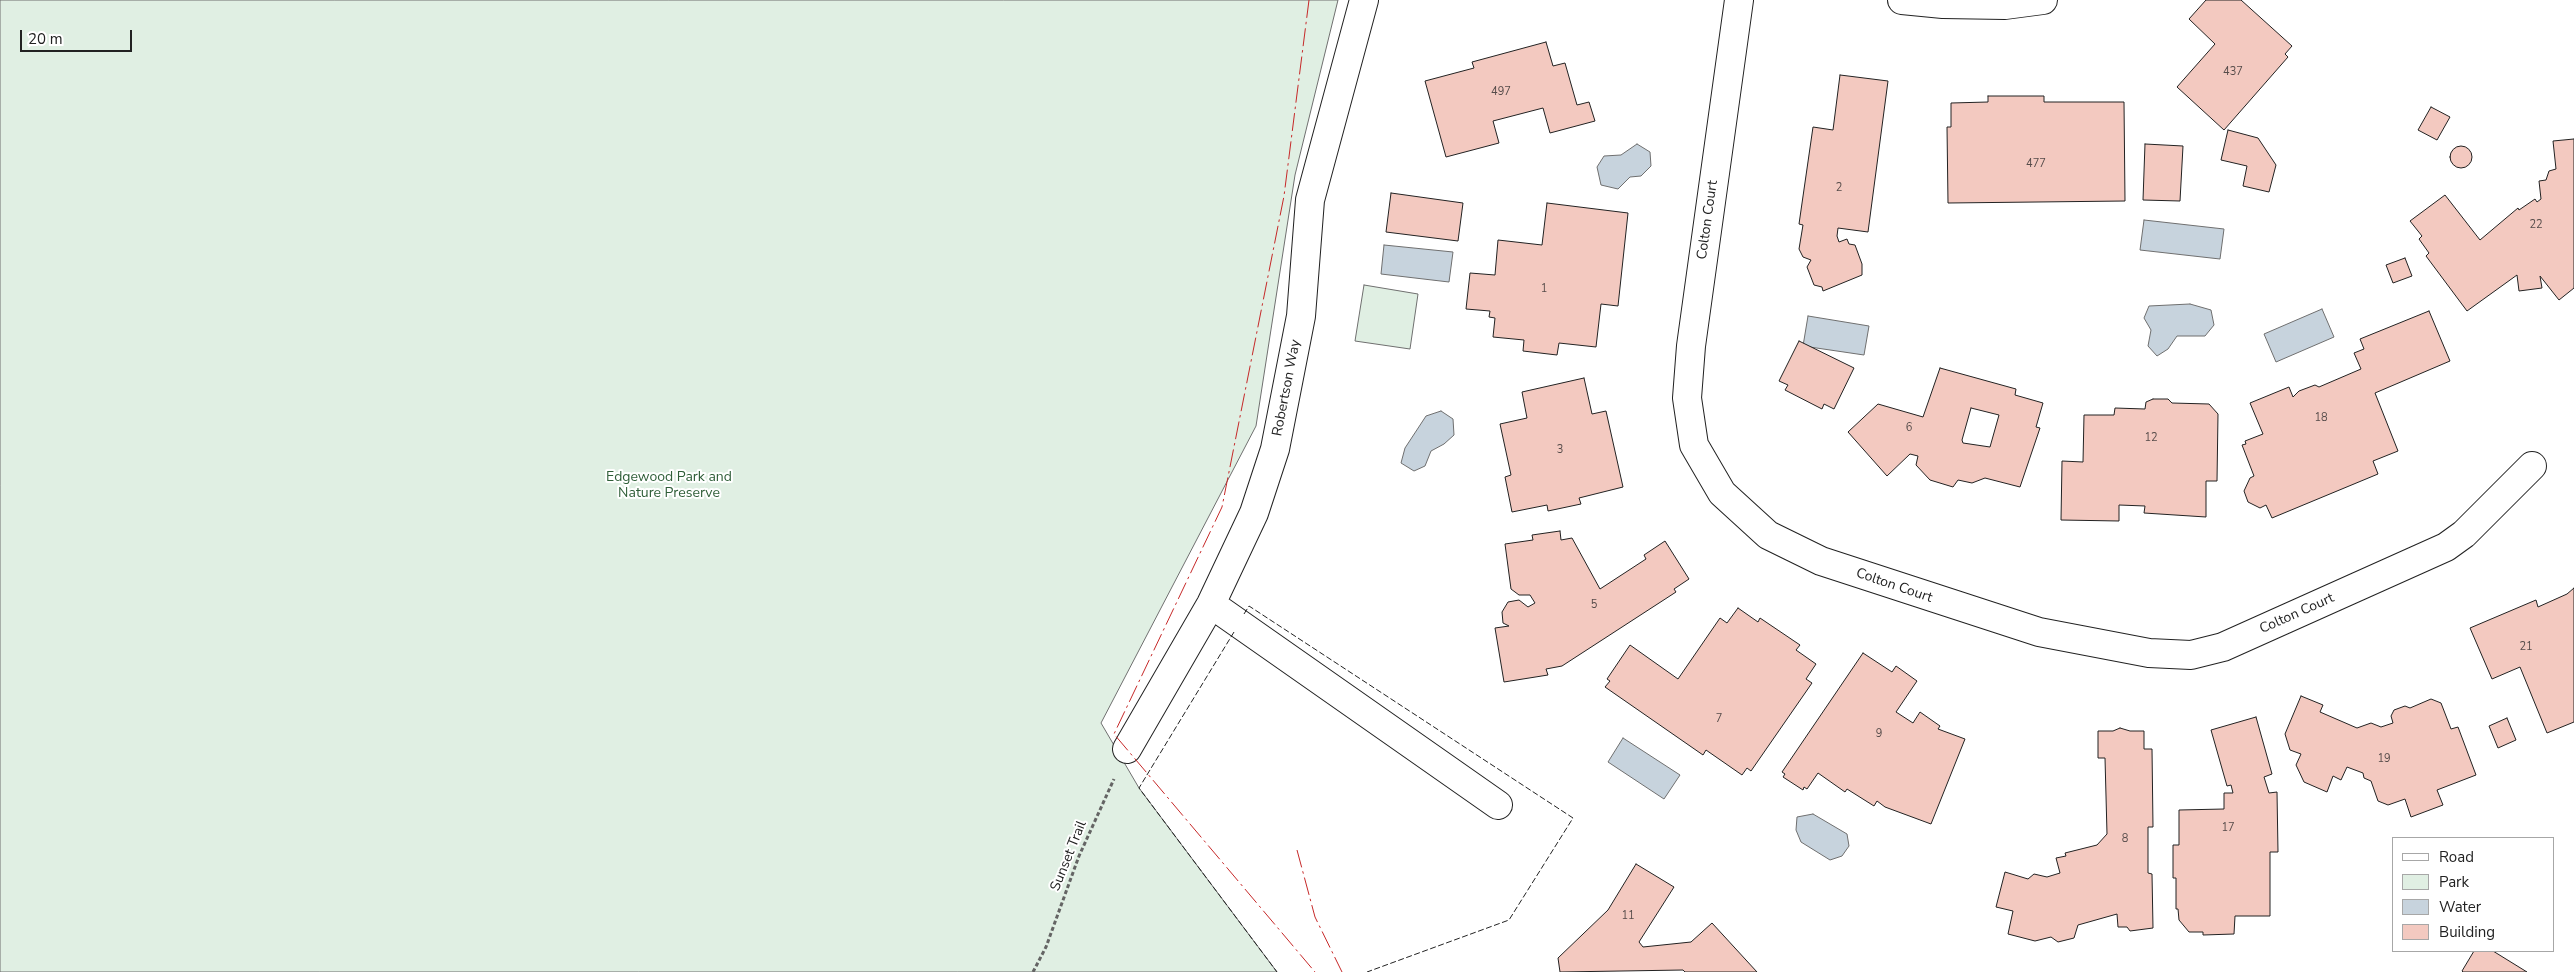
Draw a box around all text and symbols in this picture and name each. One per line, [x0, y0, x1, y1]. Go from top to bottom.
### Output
scale bar [22, 20, 135, 52]
text: 20 m [28, 29, 63, 49]
house number: 437 [2223, 65, 2243, 79]
house number: 497 [1491, 85, 1511, 99]
house number: 477 [2026, 157, 2046, 171]
street label: Colton Court [1694, 179, 1722, 261]
house number: 2 [1836, 181, 1842, 195]
house number: 22 [2529, 218, 2543, 232]
house number: 1 [1541, 282, 1547, 296]
street label: Robertson Way [1269, 338, 1305, 438]
house number: 18 [2314, 411, 2328, 425]
house number: 6 [1906, 421, 1912, 435]
house number: 12 [2144, 431, 2158, 445]
house number: 3 [1557, 443, 1563, 457]
park label: Edgewood Park and Nature Preserve [606, 470, 732, 502]
street label: Colton Court [1854, 565, 1934, 607]
street label: Colton Court [2257, 590, 2337, 638]
house number: 5 [1591, 598, 1597, 612]
house number: 21 [2519, 640, 2533, 654]
house number: 7 [1716, 712, 1722, 726]
house number: 9 [1876, 727, 1882, 741]
house number: 19 [2377, 752, 2391, 766]
street label: Sunset Trail [1047, 818, 1091, 894]
house number: 17 [2221, 821, 2235, 835]
house number: 8 [2122, 832, 2128, 846]
legend [2392, 837, 2554, 952]
text: Road [2439, 847, 2474, 867]
text: Park [2439, 872, 2469, 892]
text: Water [2439, 897, 2481, 917]
house number: 11 [1621, 909, 1635, 923]
text: Building [2439, 922, 2495, 942]

